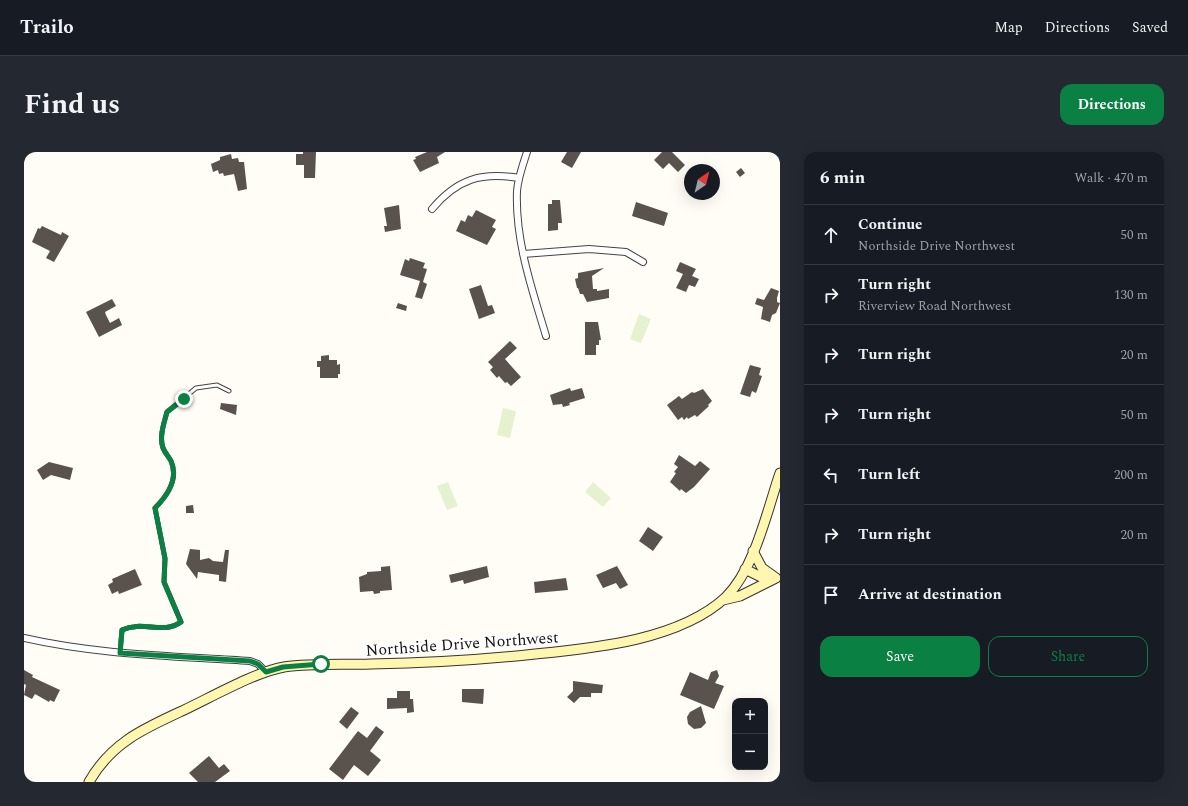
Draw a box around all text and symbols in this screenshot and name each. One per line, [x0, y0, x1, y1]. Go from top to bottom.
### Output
text: Trailo [20, 13, 74, 42]
text: Map [995, 17, 1023, 38]
text: Directions [1045, 17, 1110, 38]
text: Saved [1132, 17, 1168, 38]
text: Find us [24, 83, 120, 126]
button: Directions [1060, 84, 1164, 125]
north arrow [684, 164, 720, 200]
text: 6 min [820, 165, 865, 191]
text: Walk · 470 m [1074, 168, 1148, 188]
text: Continue [858, 213, 923, 236]
icon: ahead [820, 224, 842, 246]
text: 50 m [1121, 225, 1148, 245]
text: Northside Drive Northwest [858, 236, 1015, 256]
text: Turn right [858, 273, 931, 296]
icon: right [820, 284, 842, 306]
text: 130 m [1114, 285, 1148, 305]
text: Riverview Road Northwest [858, 296, 1011, 316]
text: Turn right [858, 343, 931, 366]
icon: right [820, 344, 842, 366]
text: 20 m [1121, 345, 1148, 365]
route end [175, 390, 193, 408]
text: Turn right [858, 403, 931, 426]
icon: right [820, 404, 842, 426]
text: 50 m [1121, 405, 1148, 425]
text: Turn left [858, 463, 920, 486]
icon: left [820, 464, 842, 486]
text: 200 m [1114, 465, 1148, 485]
text: Turn right [858, 523, 931, 546]
icon: right [820, 524, 842, 546]
text: 20 m [1121, 525, 1148, 545]
text: Arrive at destination [858, 583, 1002, 606]
icon: arrive [820, 584, 842, 606]
street label: Northside Drive Northwest [365, 625, 560, 663]
button: Save [820, 636, 980, 677]
button: Share [988, 636, 1148, 677]
route start [312, 655, 330, 673]
map controls [732, 698, 768, 770]
button: + [732, 698, 768, 734]
button: − [732, 734, 768, 770]

